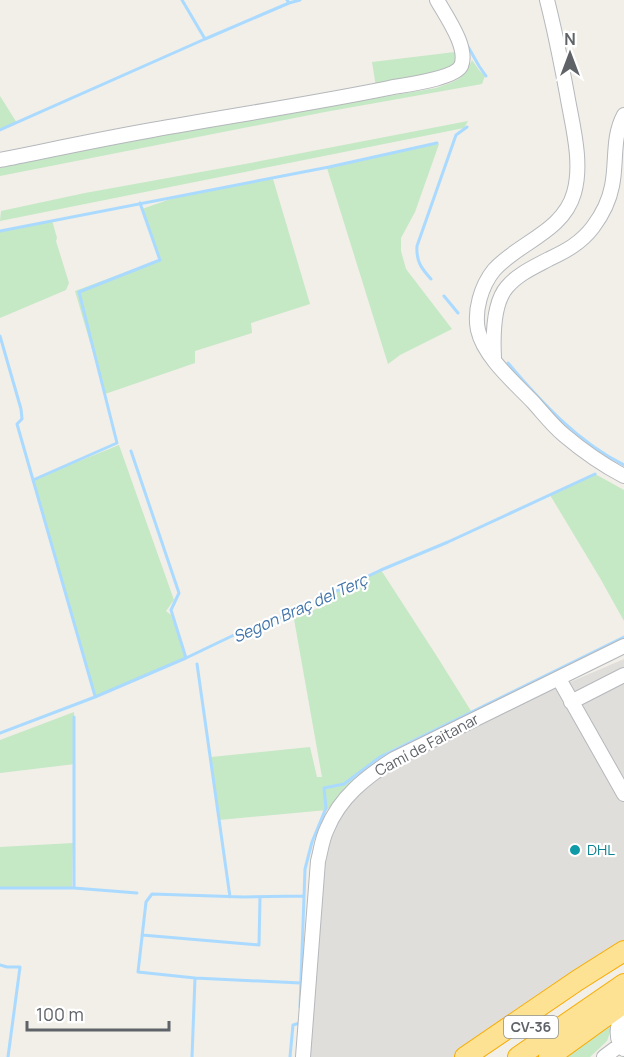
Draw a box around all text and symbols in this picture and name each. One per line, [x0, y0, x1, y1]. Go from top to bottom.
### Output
north arrow [540, 24, 600, 84]
text: N [564, 28, 576, 50]
water label: Segon Braç del Terç [229, 568, 372, 648]
street label: Camí de Faitanar [371, 708, 483, 781]
place label: DHL [587, 839, 615, 860]
marker: DHL [568, 843, 582, 857]
scale bar [27, 994, 170, 1032]
text: 100 m [36, 1002, 84, 1026]
road number: CV-36 [504, 1016, 558, 1038]

